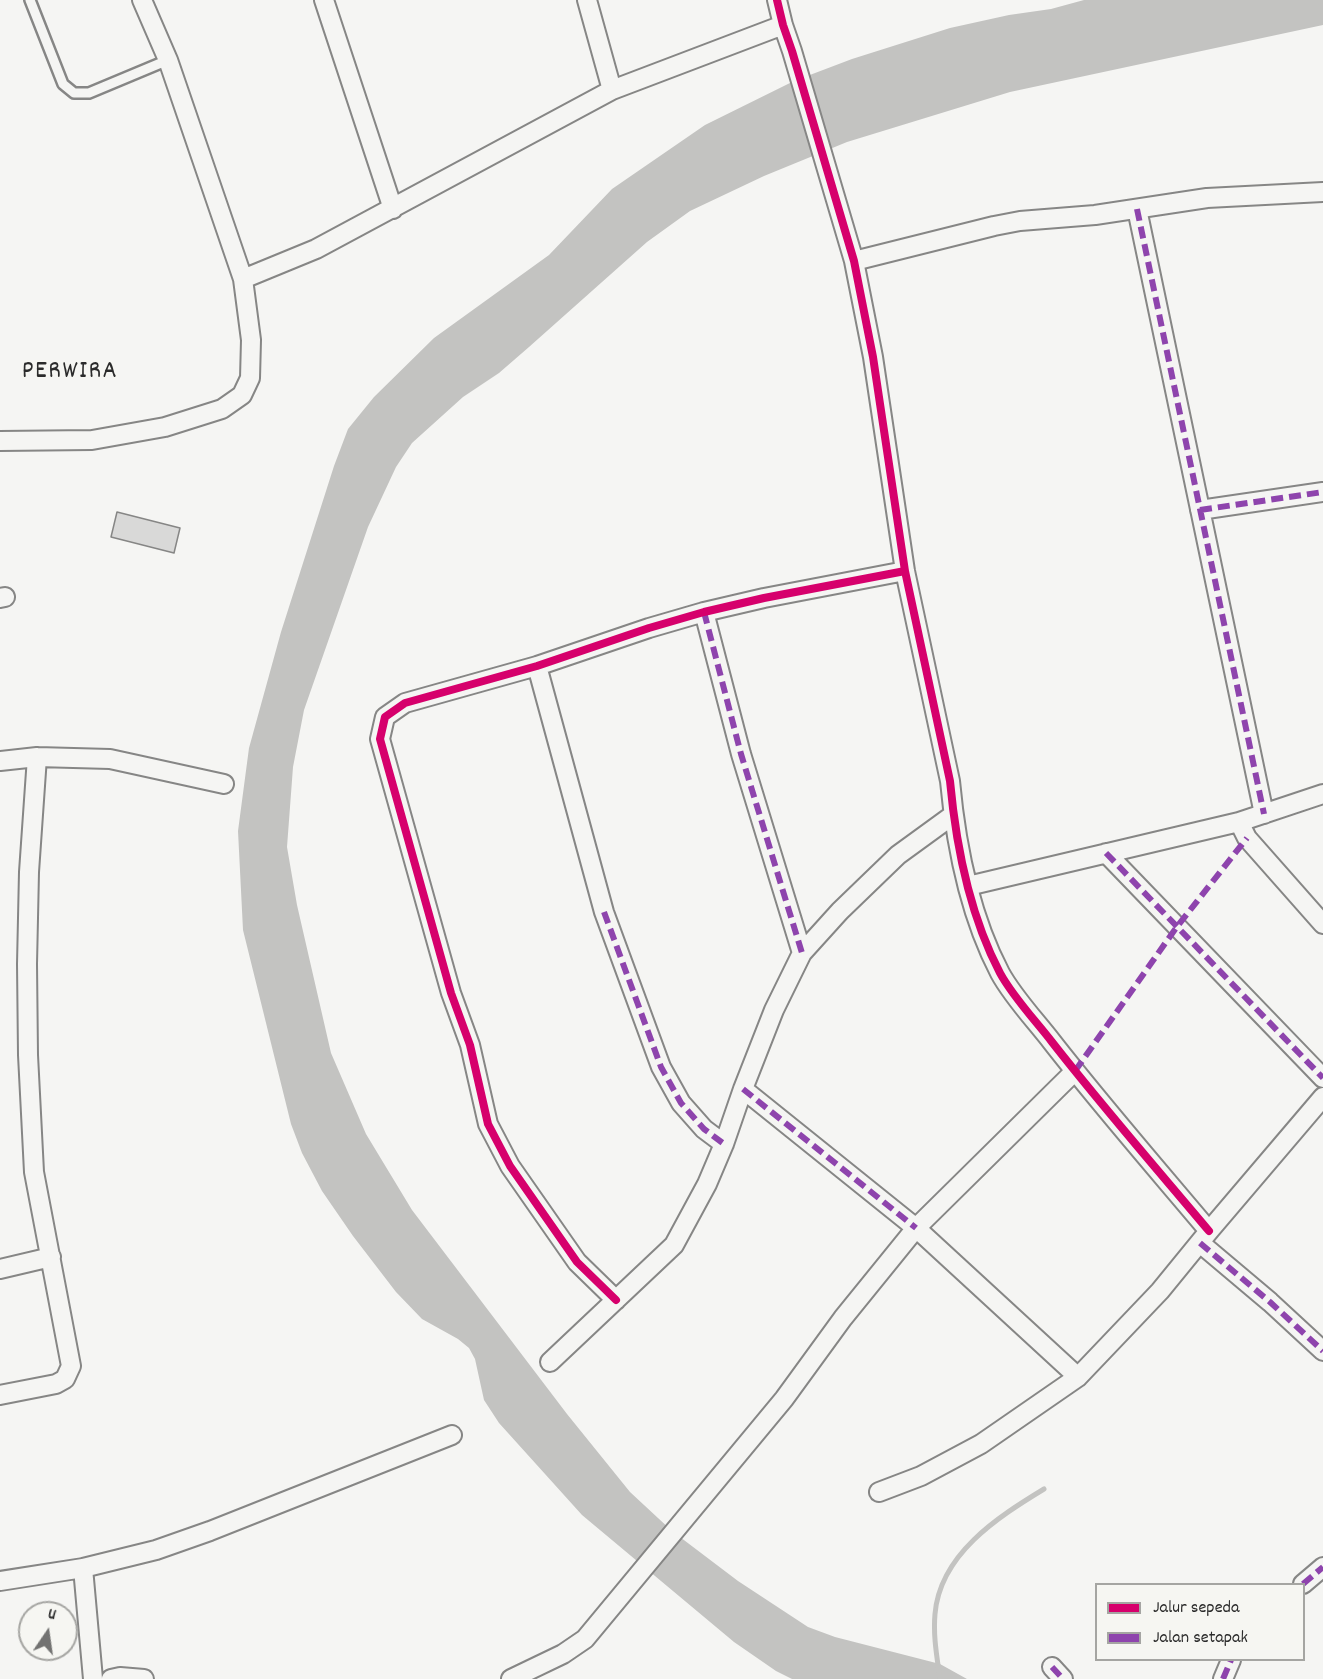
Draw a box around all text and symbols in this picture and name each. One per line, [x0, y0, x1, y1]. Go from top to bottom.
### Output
district label: PERWIRA [22, 357, 118, 389]
legend [1095, 1583, 1305, 1661]
text: Jalur sepeda [1153, 1596, 1239, 1621]
north arrow [18, 1601, 78, 1661]
text: U [45, 1603, 58, 1627]
text: Jalan setapak [1153, 1626, 1248, 1651]

